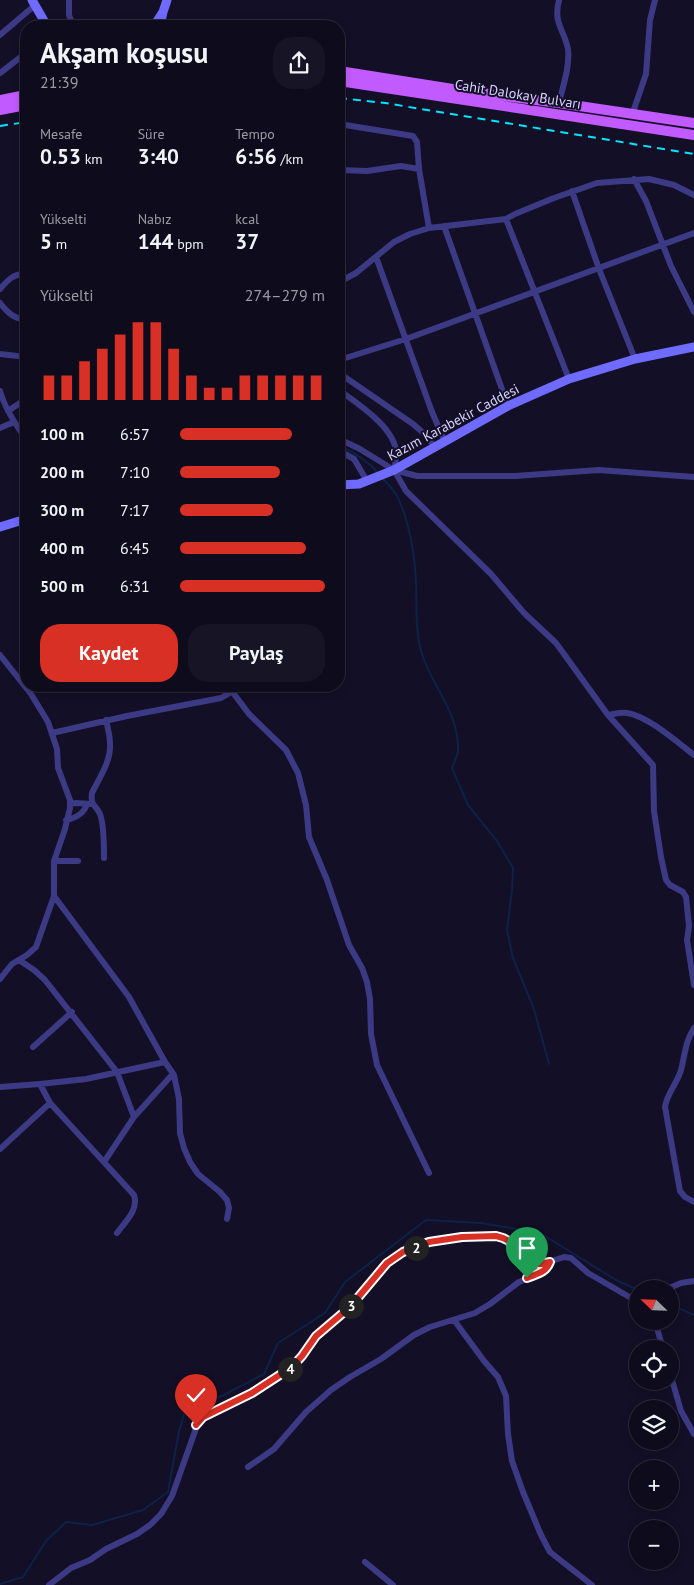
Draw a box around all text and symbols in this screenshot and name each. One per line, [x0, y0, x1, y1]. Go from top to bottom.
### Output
text: Akşam koşusu [40, 34, 208, 71]
button: share [273, 37, 325, 89]
text: 21:39 [40, 72, 78, 92]
street label: Cahit Dalokay Bulvarı [454, 75, 582, 113]
text: Mesafe [40, 125, 82, 143]
text: Süre [138, 125, 165, 143]
text: Tempo [235, 125, 275, 143]
text: 0.53 [40, 143, 81, 170]
text: 3:40 [138, 143, 179, 170]
text: 6:56 [235, 143, 277, 170]
text: km [81, 150, 103, 168]
text: /km [277, 150, 303, 168]
text: Yükselti [40, 210, 87, 228]
text: Nabız [138, 210, 172, 228]
text: kcal [235, 210, 259, 228]
text: 5 [40, 228, 52, 255]
text: 144 [138, 228, 173, 255]
text: 37 [235, 228, 259, 255]
text: m [52, 235, 67, 253]
text: bpm [173, 235, 204, 253]
text: Yükselti [40, 285, 93, 305]
text: 274–279 m [245, 285, 325, 305]
street label: Kazım Karabekir Caddesi [384, 380, 522, 464]
text: 100 m [40, 424, 84, 444]
text: 6:57 [120, 424, 150, 444]
text: 200 m [40, 462, 84, 482]
text: 7:10 [120, 462, 150, 482]
text: 300 m [40, 500, 84, 520]
text: 7:17 [120, 500, 150, 520]
text: 400 m [40, 538, 84, 558]
text: 6:45 [120, 538, 150, 558]
text: 500 m [40, 576, 84, 596]
text: 6:31 [120, 576, 150, 596]
button: Kaydet [40, 624, 178, 682]
button: Paylaş [188, 624, 325, 682]
pin [506, 1227, 548, 1278]
icon: arrive [513, 1234, 541, 1262]
pin: 2 [404, 1236, 428, 1260]
text: 2 [413, 1239, 420, 1257]
north arrow [629, 1280, 679, 1330]
map controls [629, 1280, 679, 1570]
pin: 3 [338, 1294, 364, 1318]
text: 3 [348, 1297, 355, 1315]
button: locate [629, 1340, 679, 1390]
pin: 4 [278, 1356, 302, 1382]
text: 4 [287, 1360, 294, 1378]
pin [175, 1374, 217, 1425]
icon: check [182, 1381, 210, 1409]
button: layers [629, 1400, 679, 1450]
button: + [629, 1460, 679, 1510]
button: − [629, 1520, 679, 1570]

